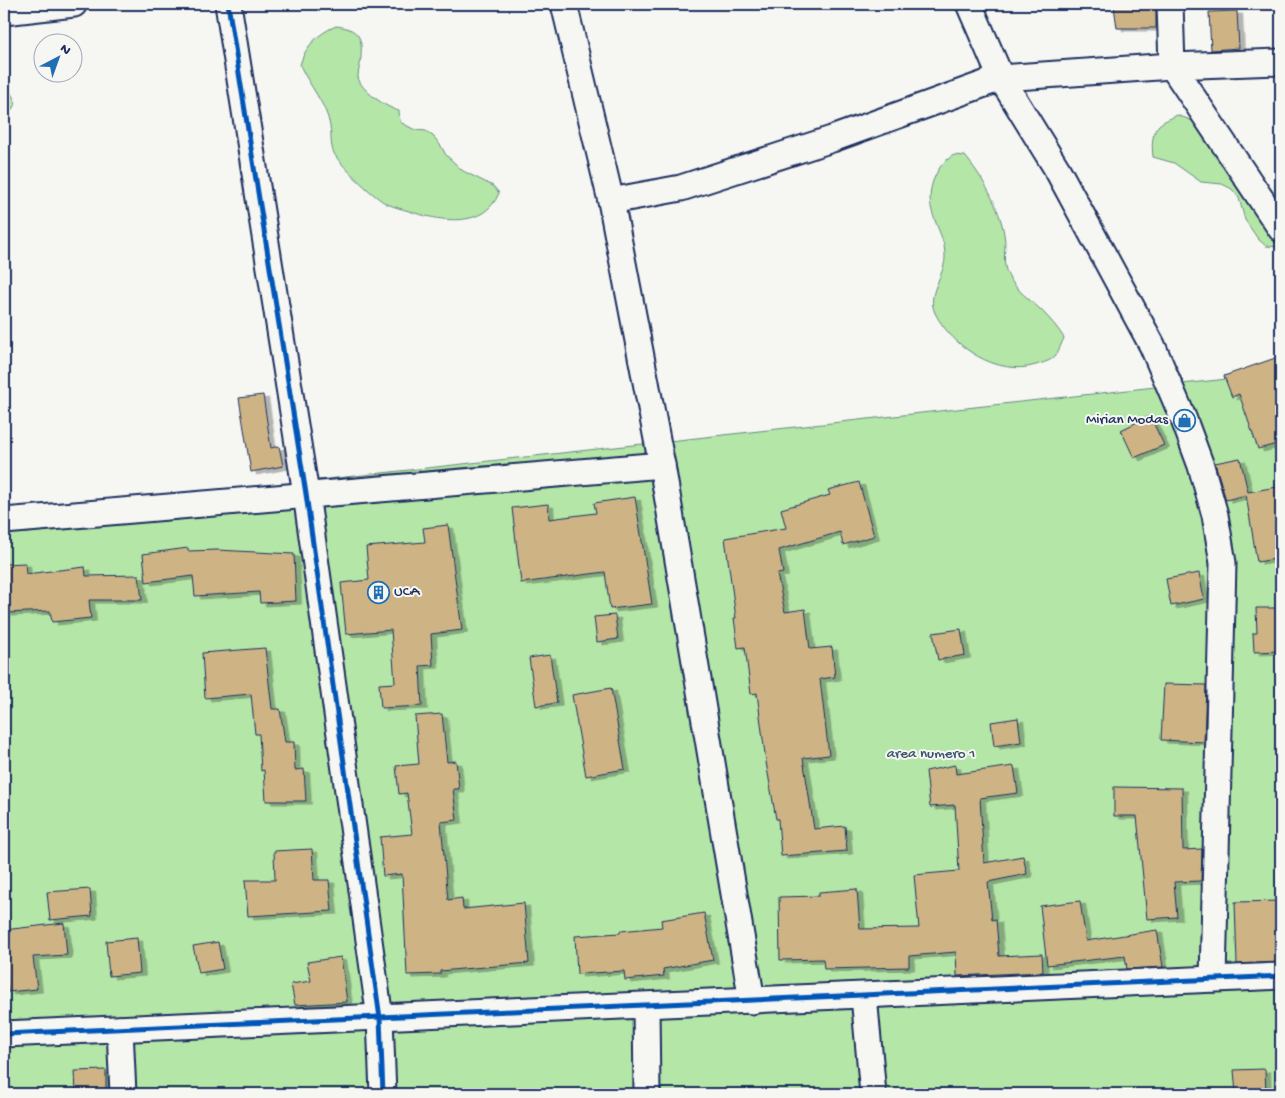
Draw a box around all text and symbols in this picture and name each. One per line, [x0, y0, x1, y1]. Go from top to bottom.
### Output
north arrow [32, 32, 82, 82]
text: N [56, 41, 74, 59]
shop icon: Mirian Modas [1172, 408, 1196, 432]
place label: Mirian Modas [1086, 411, 1168, 429]
building icon: UCA [366, 580, 390, 604]
place label: UCA [394, 583, 421, 601]
park label: area numero 1 [887, 745, 975, 763]

